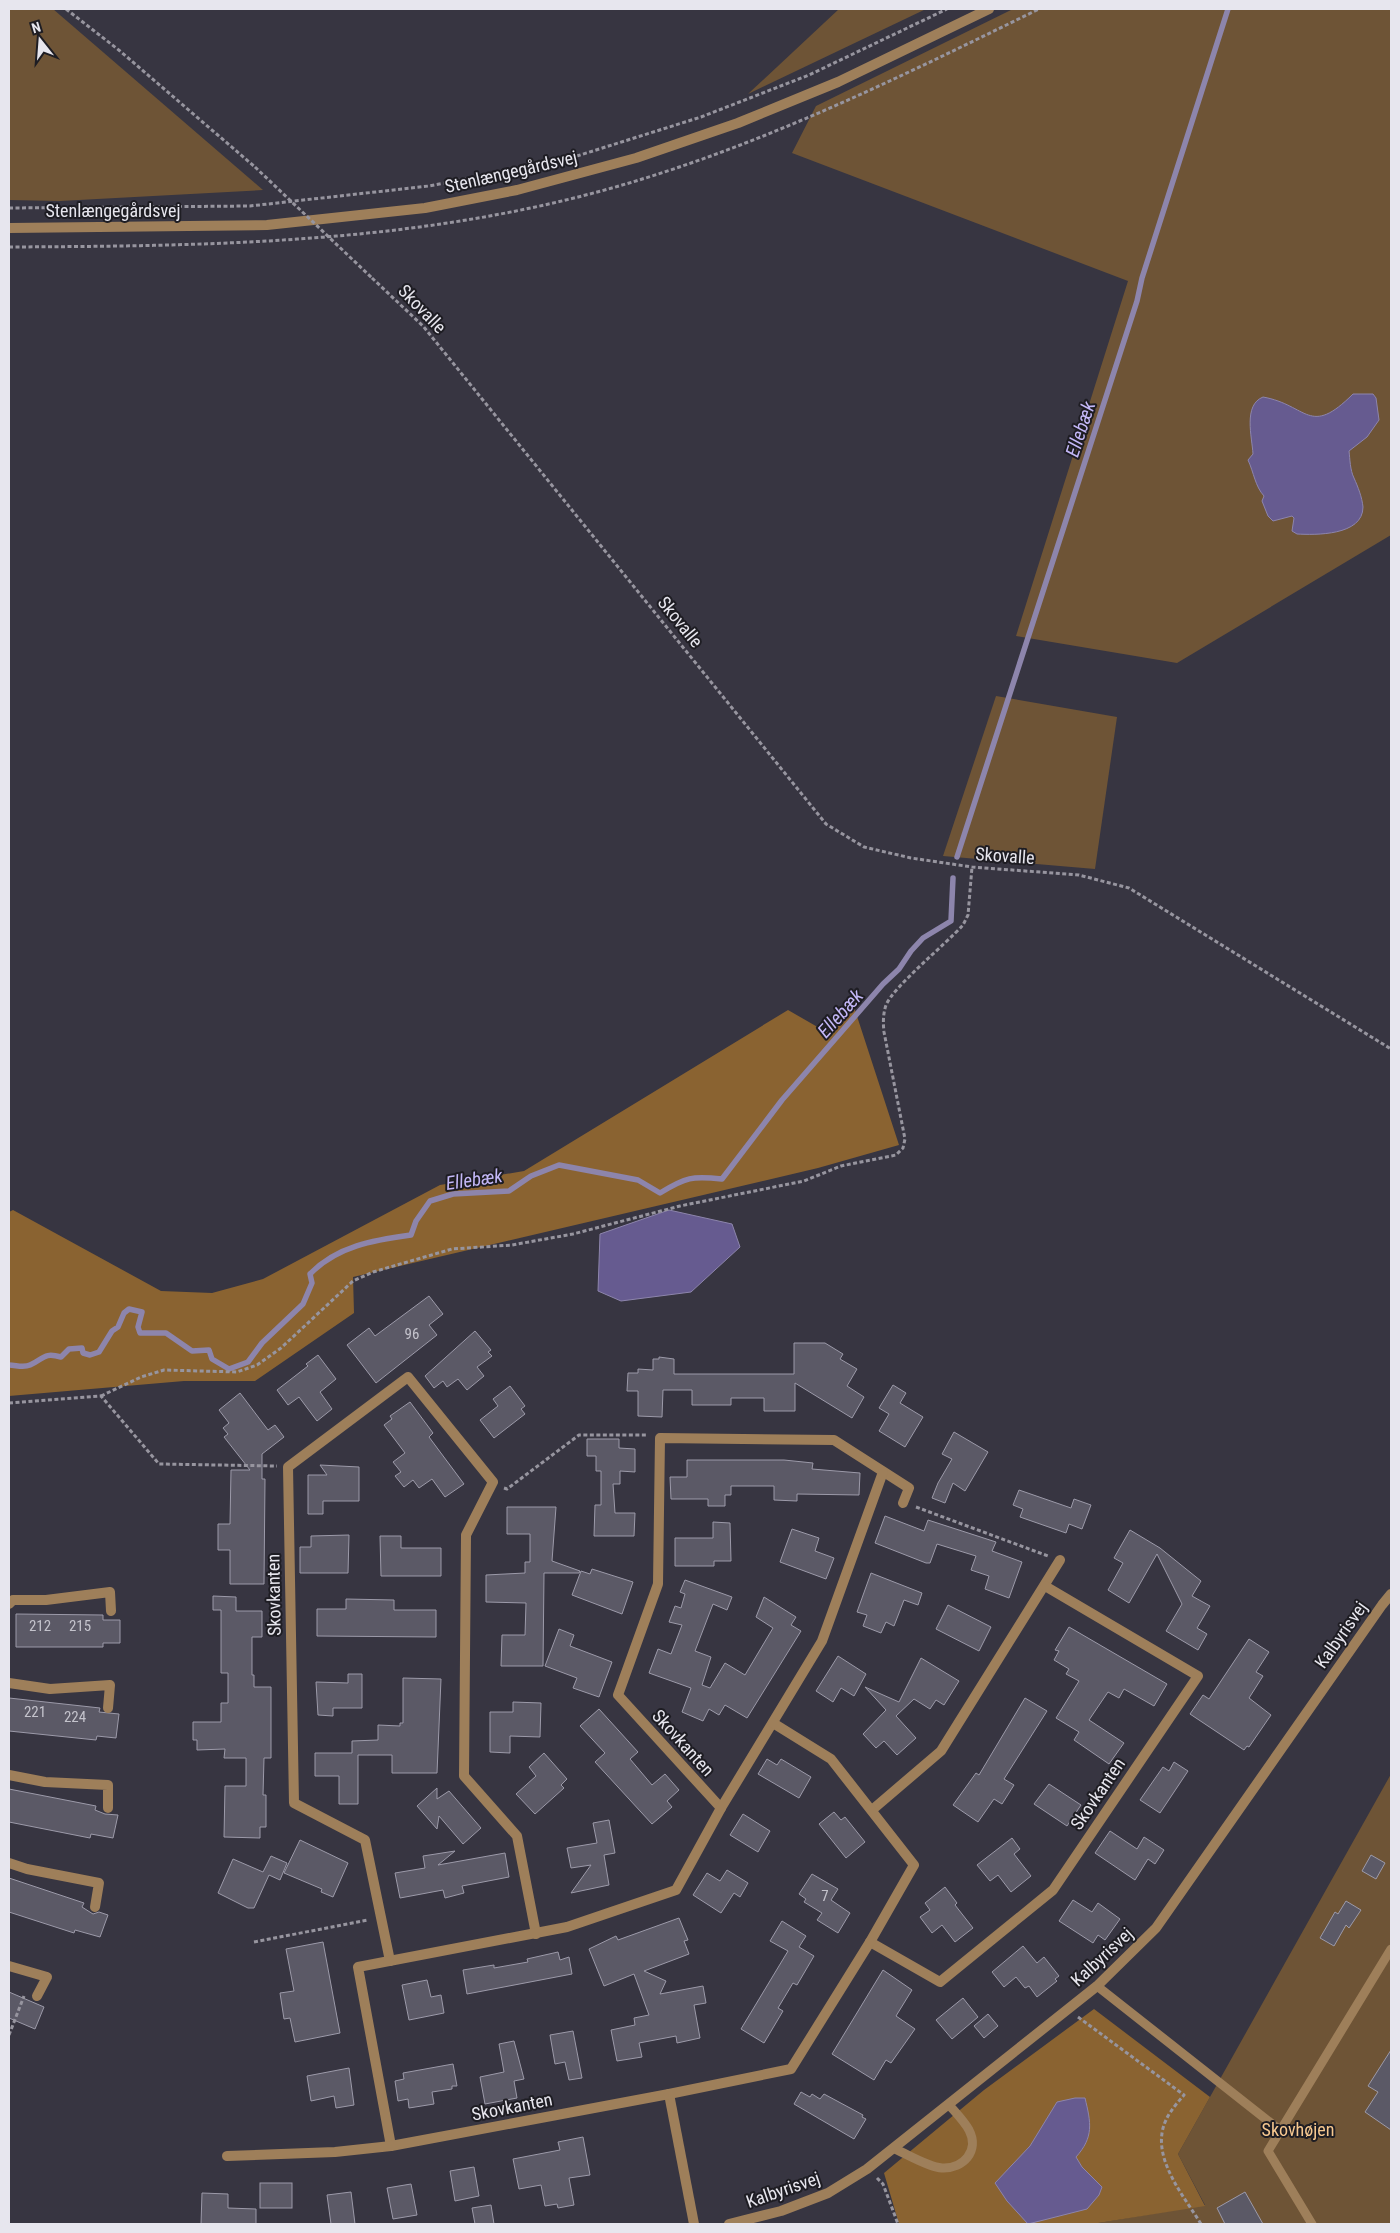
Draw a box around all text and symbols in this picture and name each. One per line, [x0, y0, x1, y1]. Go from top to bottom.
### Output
north arrow [15, 15, 65, 65]
text: N [30, 19, 43, 36]
street label: Stenlængegårdsvej [443, 146, 579, 197]
street label: Stenlængegårdsvej [45, 200, 181, 221]
street label: Skovalle [394, 280, 450, 337]
water label: Ellebæk [1061, 398, 1100, 460]
street label: Skovalle [654, 592, 707, 651]
street label: Skovalle [975, 843, 1035, 868]
water label: Ellebæk [813, 984, 868, 1042]
water label: Ellebæk [444, 1164, 505, 1195]
house number: 96 [405, 1325, 419, 1343]
street label: Skovkanten [262, 1554, 285, 1636]
street label: Kalbyrisvej [1310, 1597, 1371, 1672]
house number: 212 [29, 1617, 51, 1635]
house number: 215 [69, 1617, 91, 1635]
house number: 221 [24, 1703, 46, 1721]
street label: Skovkanten [648, 1705, 719, 1780]
house number: 224 [64, 1708, 86, 1726]
street label: Skovkanten [1066, 1754, 1129, 1834]
house number: 7 [821, 1887, 829, 1905]
street label: Kalbyrisvej [1066, 1923, 1137, 1990]
street label: Skovkanten [470, 2088, 554, 2125]
park label: Skovhøjen [1262, 2119, 1334, 2140]
street label: Kalbyrisvej [743, 2167, 823, 2212]

